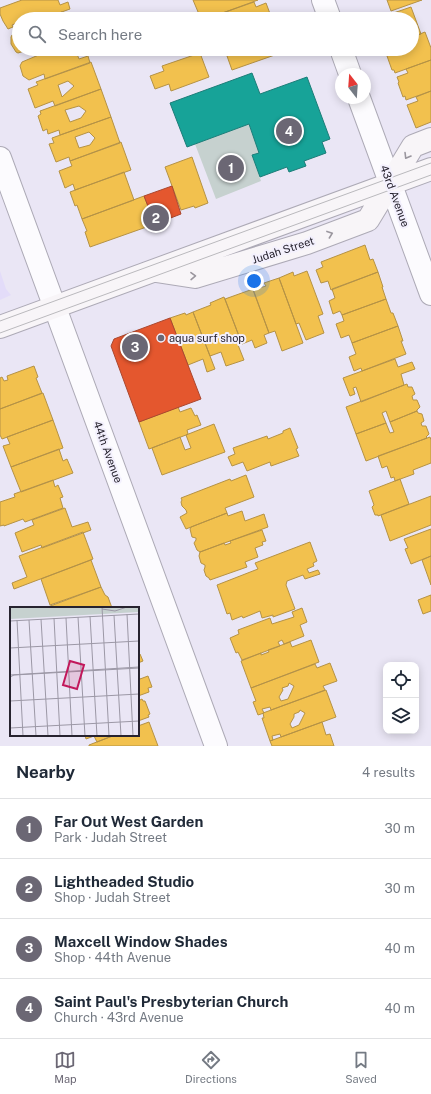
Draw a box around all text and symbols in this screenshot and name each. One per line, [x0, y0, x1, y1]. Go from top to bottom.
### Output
search box [12, 12, 419, 56]
icon: search [26, 23, 48, 45]
text: Search here [58, 26, 142, 43]
north arrow [335, 68, 371, 104]
pin: 4 [276, 116, 302, 146]
one-way arrow [404, 152, 411, 159]
pin: 1 [218, 153, 244, 183]
street label: 43rd Avenue [378, 163, 412, 229]
pin: 2 [143, 203, 169, 233]
one-way arrow [327, 231, 334, 239]
street label: Judah Street [250, 234, 316, 266]
one-way arrow [190, 271, 196, 280]
your location [244, 271, 264, 291]
pin: 3 [122, 332, 148, 362]
place label: aqua surf shop [169, 332, 245, 344]
marker: aqua surf shop [156, 333, 166, 343]
street label: 44th Avenue [91, 419, 125, 485]
inset map [10, 607, 139, 736]
map controls [383, 662, 419, 734]
button: locate [383, 662, 419, 698]
button: layers [383, 698, 419, 734]
text: Nearby [16, 762, 75, 782]
text: 4 results [362, 765, 415, 780]
text: Far Out West Garden [54, 813, 203, 830]
text: 1 [26, 821, 32, 836]
text: 30 m [385, 821, 415, 836]
text: Park · Judah Street [54, 830, 167, 845]
text: Lightheaded Studio [54, 873, 194, 890]
text: 2 [25, 881, 33, 896]
text: 30 m [385, 881, 415, 896]
text: Shop · Judah Street [54, 890, 171, 905]
text: Maxcell Window Shades [54, 933, 228, 950]
text: 3 [25, 941, 33, 956]
text: 40 m [384, 941, 415, 956]
text: Shop · 44th Avenue [54, 950, 171, 965]
text: Saint Paul's Presbyterian Church [54, 993, 288, 1010]
text: 4 [25, 1001, 33, 1016]
text: 40 m [384, 1001, 415, 1016]
text: Church · 43rd Avenue [54, 1010, 184, 1025]
tab: Map [54, 1049, 77, 1085]
tab: Directions [185, 1049, 237, 1085]
tab: Saved [345, 1049, 377, 1085]

